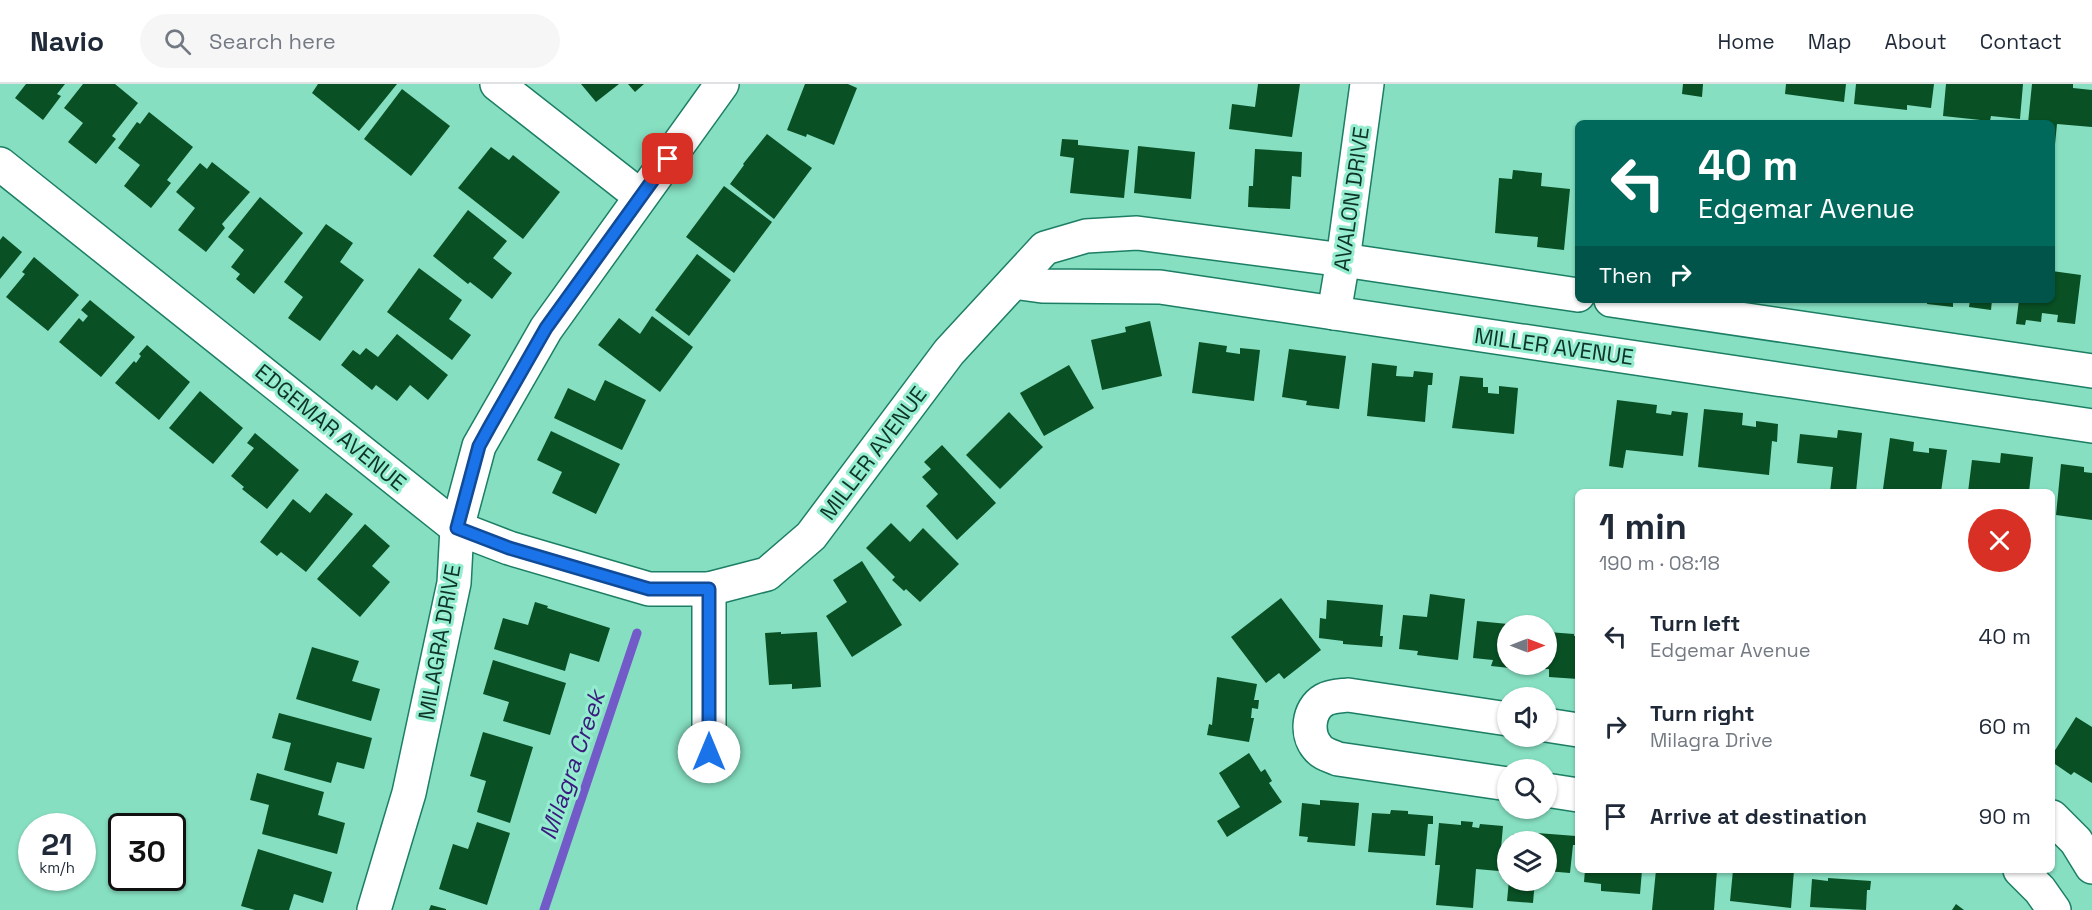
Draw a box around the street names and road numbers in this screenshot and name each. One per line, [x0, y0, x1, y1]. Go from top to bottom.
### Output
street label: AVALON DRIVE [1327, 125, 1375, 273]
street label: MILLER AVENUE [1473, 321, 1635, 371]
street label: EDGEMAR AVENUE [250, 357, 412, 497]
street label: MILLER AVENUE [814, 381, 932, 525]
street label: MILAGRA DRIVE [412, 562, 466, 722]

